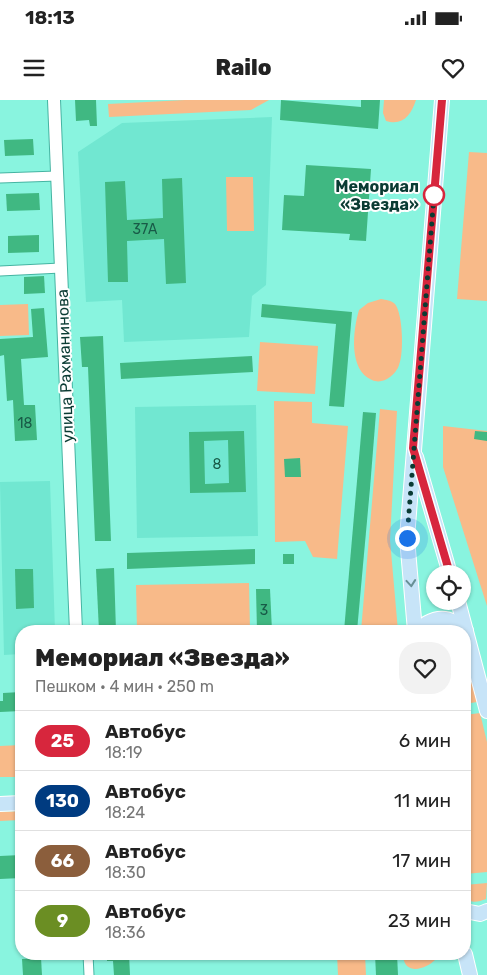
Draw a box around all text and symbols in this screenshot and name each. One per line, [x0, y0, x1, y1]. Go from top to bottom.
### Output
text: 18:13 [25, 6, 75, 29]
icon: menu [20, 54, 48, 82]
text: Railo [215, 54, 272, 81]
icon: heart [439, 54, 467, 82]
place label: Мемориал «Звезда» [335, 177, 419, 214]
marker: Мемориал «Звезда» [423, 184, 445, 206]
house number: 37А [133, 221, 158, 238]
street label: улица Рахманинова [53, 289, 77, 443]
house number: 18 [18, 415, 33, 432]
house number: 8 [213, 456, 222, 473]
your location [395, 526, 420, 551]
map controls [426, 565, 471, 610]
button: locate [426, 565, 471, 610]
one-way arrow [405, 580, 416, 588]
house number: 3 [260, 602, 268, 619]
button: heart [399, 642, 451, 694]
text: Мемориал «Звезда» [35, 644, 290, 672]
text: Пешком · 4 мин · 250 m [35, 677, 214, 696]
text: Автобус [105, 720, 186, 743]
text: 6 мин [399, 729, 451, 752]
text: 25 [51, 730, 74, 752]
text: 18:19 [105, 743, 142, 762]
text: Автобус [105, 780, 186, 803]
text: 11 мин [394, 789, 451, 812]
text: 130 [46, 790, 79, 812]
text: 18:24 [105, 803, 145, 822]
text: Автобус [105, 840, 186, 863]
text: 17 мин [392, 849, 451, 872]
text: 66 [51, 850, 74, 872]
text: 18:30 [105, 863, 146, 882]
text: Автобус [105, 900, 186, 923]
text: 23 мин [388, 909, 451, 932]
text: 9 [57, 910, 68, 932]
text: 18:36 [105, 923, 145, 942]

